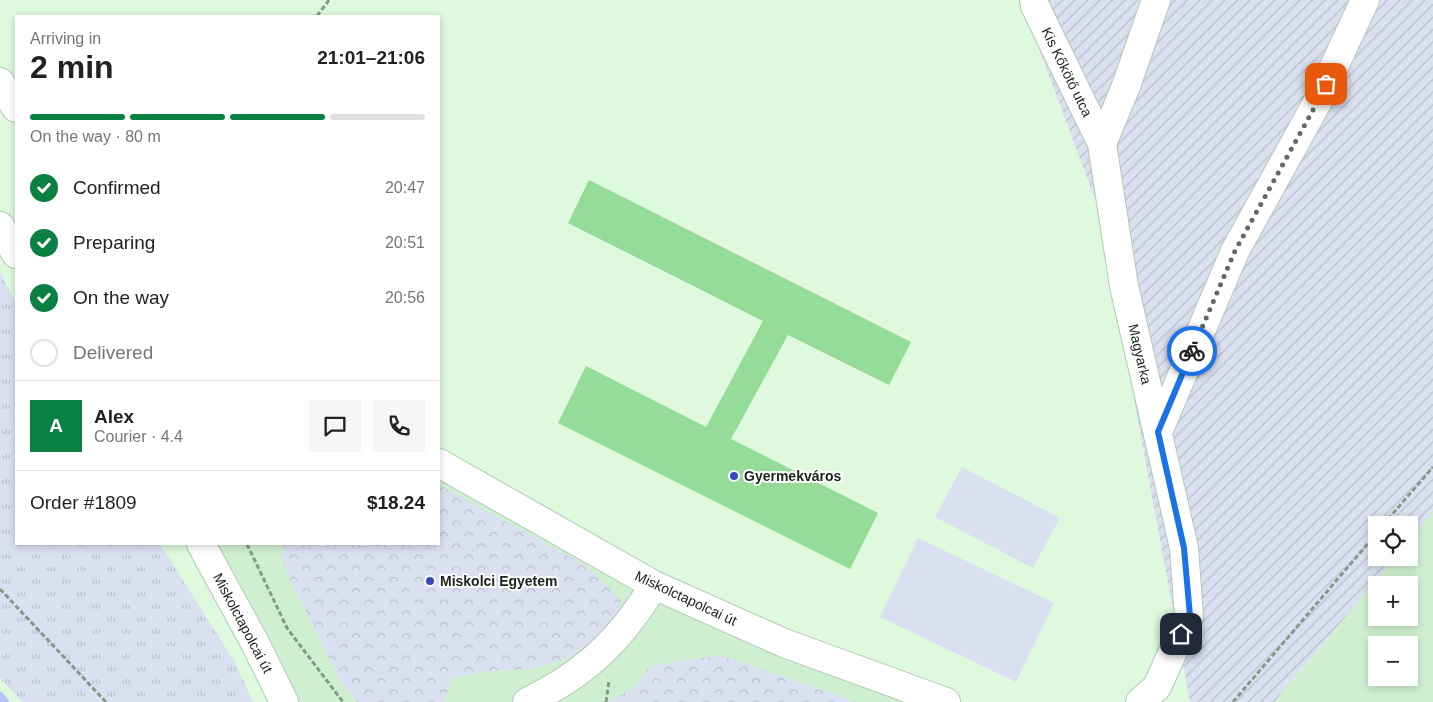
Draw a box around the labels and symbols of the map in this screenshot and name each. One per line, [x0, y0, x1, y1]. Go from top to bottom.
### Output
street label: Kis Kőkötő utca [1038, 25, 1096, 119]
pin [1305, 63, 1347, 105]
street label: Magyarka [1125, 322, 1155, 386]
courier [1167, 326, 1217, 376]
place label: Gyermekváros [744, 468, 842, 484]
marker: Gyermekváros [728, 470, 740, 482]
street label: Miskolctapolcai út [633, 567, 740, 629]
street label: Miskolctapolcai út [210, 570, 276, 676]
place label: Miskolci Egyetem [440, 573, 558, 589]
marker: Miskolci Egyetem [424, 575, 436, 587]
pin [1160, 613, 1202, 655]

